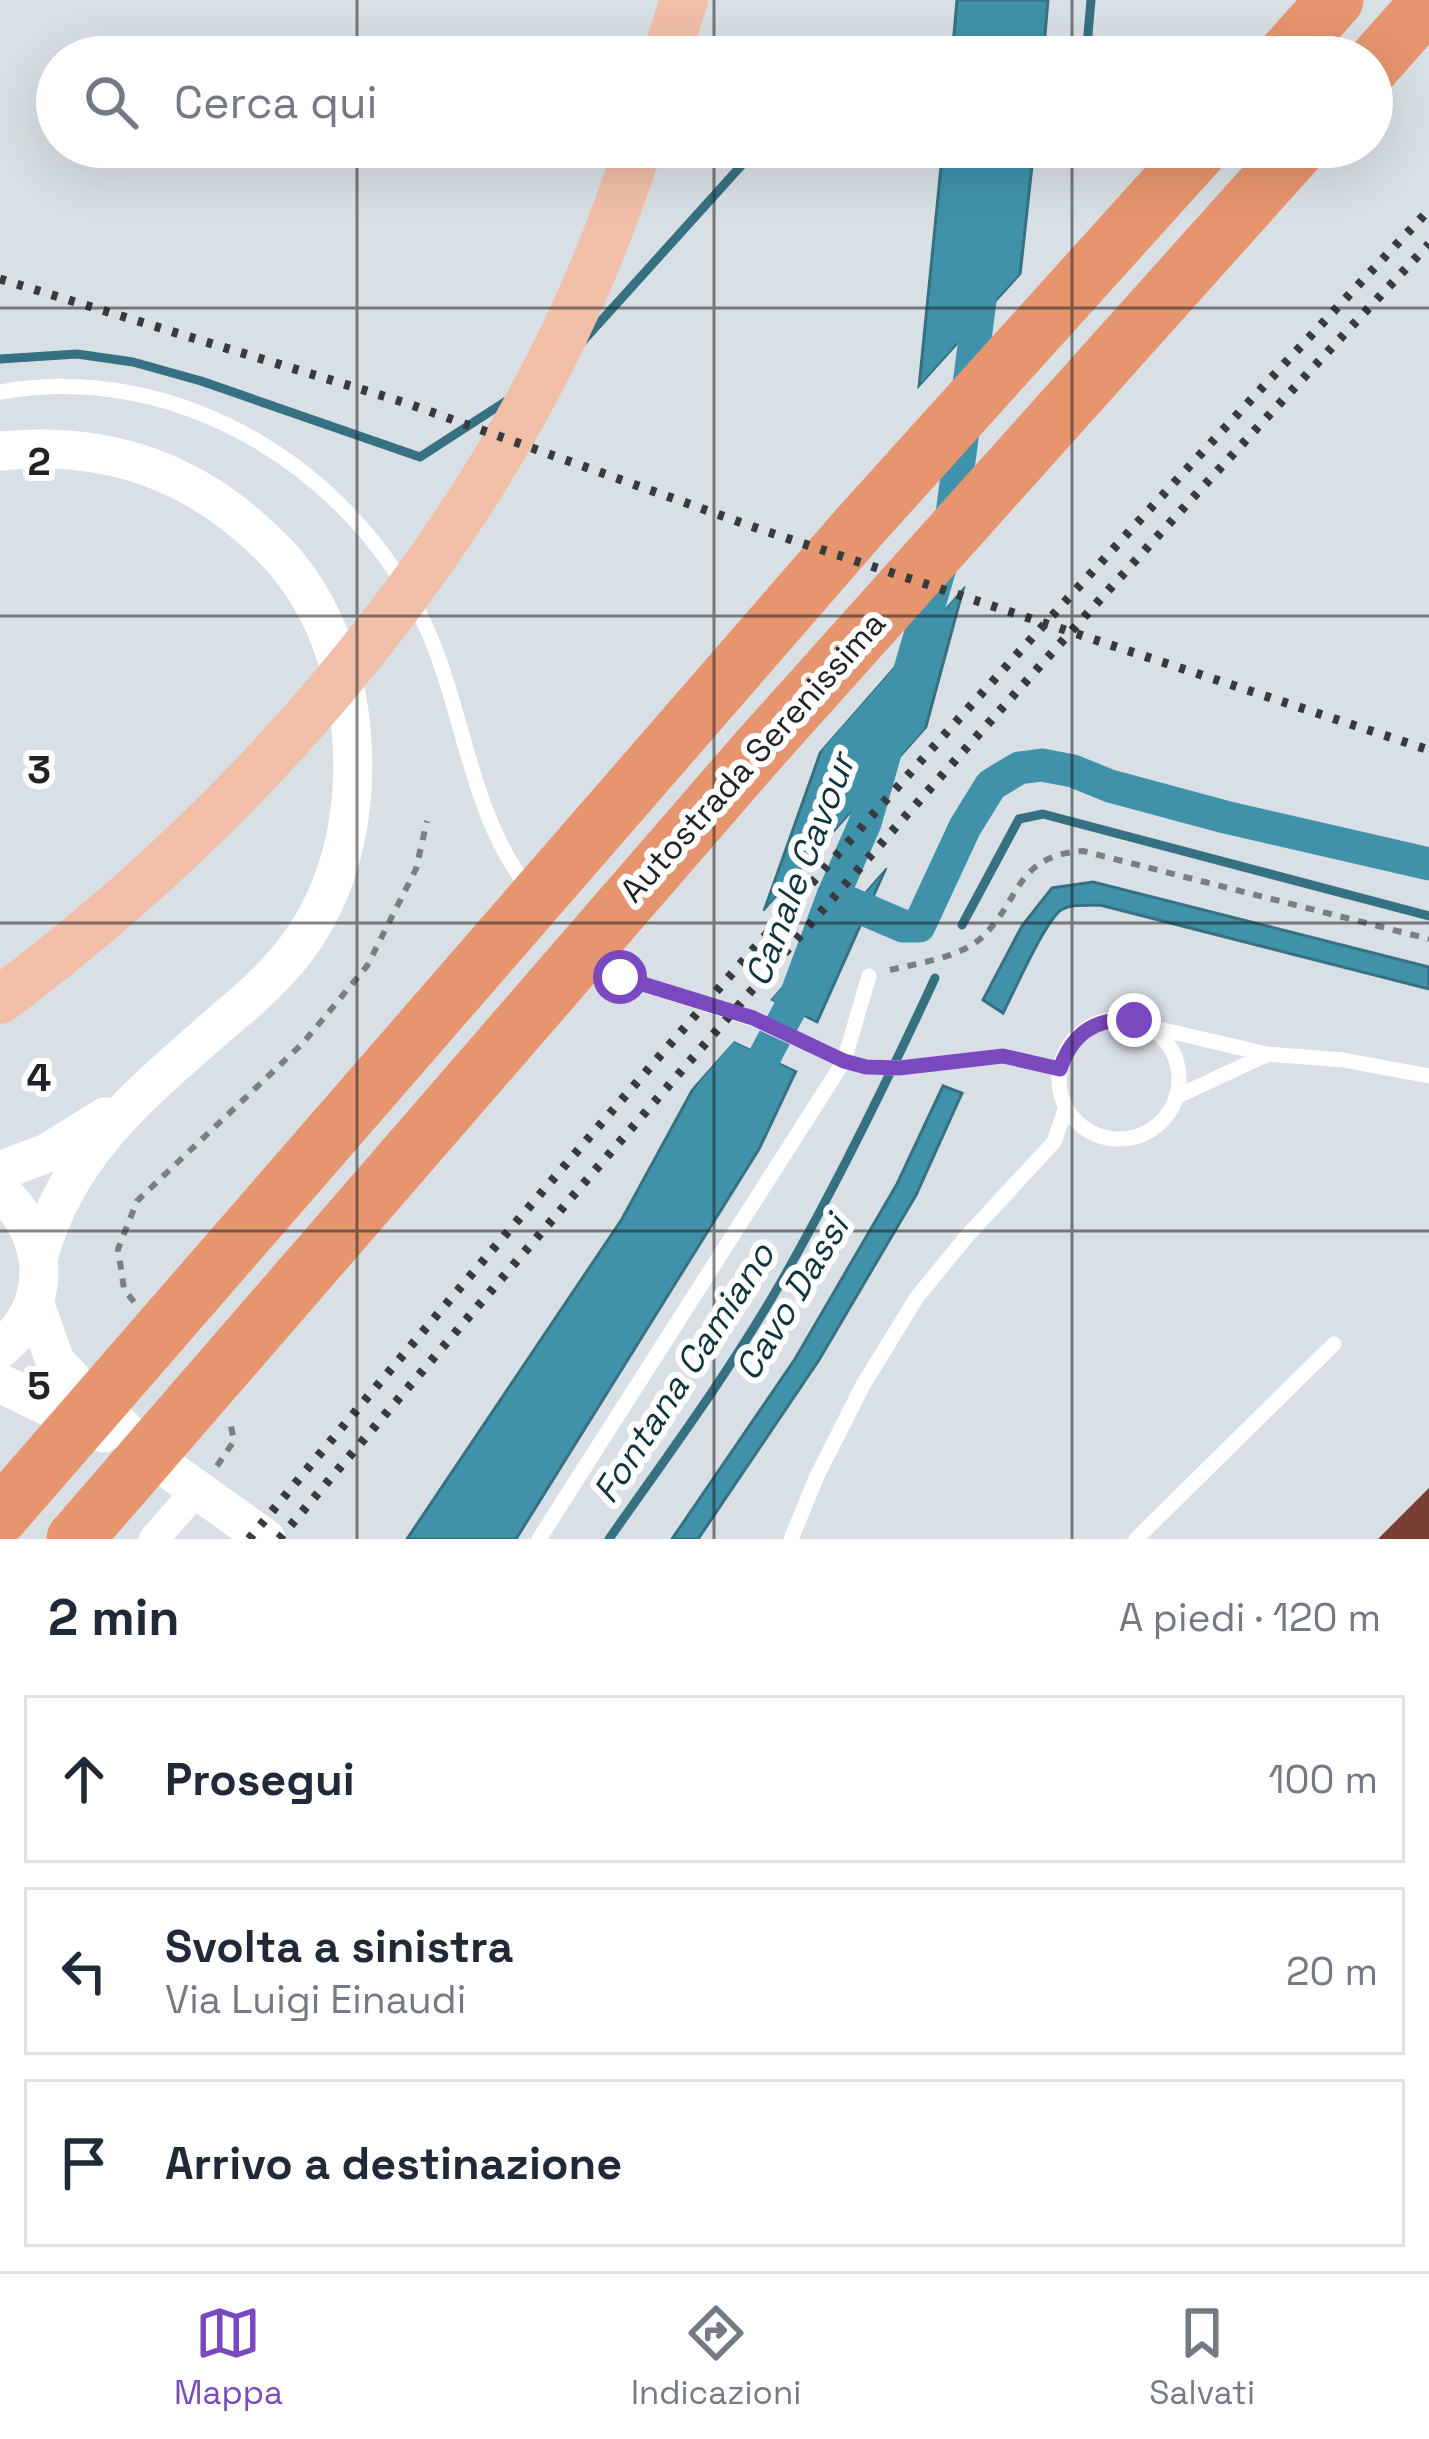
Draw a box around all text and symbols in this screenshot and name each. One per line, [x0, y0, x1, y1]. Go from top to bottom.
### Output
search box [36, 36, 1393, 168]
icon: search [78, 69, 144, 135]
text: Cerca qui [174, 74, 378, 131]
text: 2 [27, 437, 51, 486]
street label: Autostrada Serenissima [611, 603, 895, 911]
water label: Canale Cavour [735, 744, 867, 993]
text: 3 [27, 745, 51, 794]
route start [593, 950, 647, 1004]
route end [1107, 993, 1161, 1047]
text: 4 [27, 1053, 51, 1102]
water label: Cavo Dassi [725, 1204, 861, 1389]
water label: Fontana Camiano [583, 1233, 786, 1512]
text: 5 [27, 1361, 51, 1410]
text: 2 min [48, 1585, 180, 1650]
text: A piedi · 120 m [1119, 1593, 1381, 1642]
icon: ahead [51, 1746, 117, 1812]
text: Prosegui [165, 1751, 355, 1808]
text: 100 m [1268, 1755, 1378, 1804]
text: Svolta a sinistra [165, 1918, 513, 1975]
icon: left [51, 1938, 117, 2004]
text: 20 m [1286, 1947, 1378, 1996]
text: Via Luigi Einaudi [165, 1975, 466, 2024]
icon: arrive [51, 2130, 117, 2196]
text: Arrivo a destinazione [165, 2135, 622, 2192]
tab: Mappa [174, 2300, 283, 2414]
tab: Indicazioni [631, 2300, 801, 2414]
tab: Salvati [1149, 2300, 1255, 2414]

